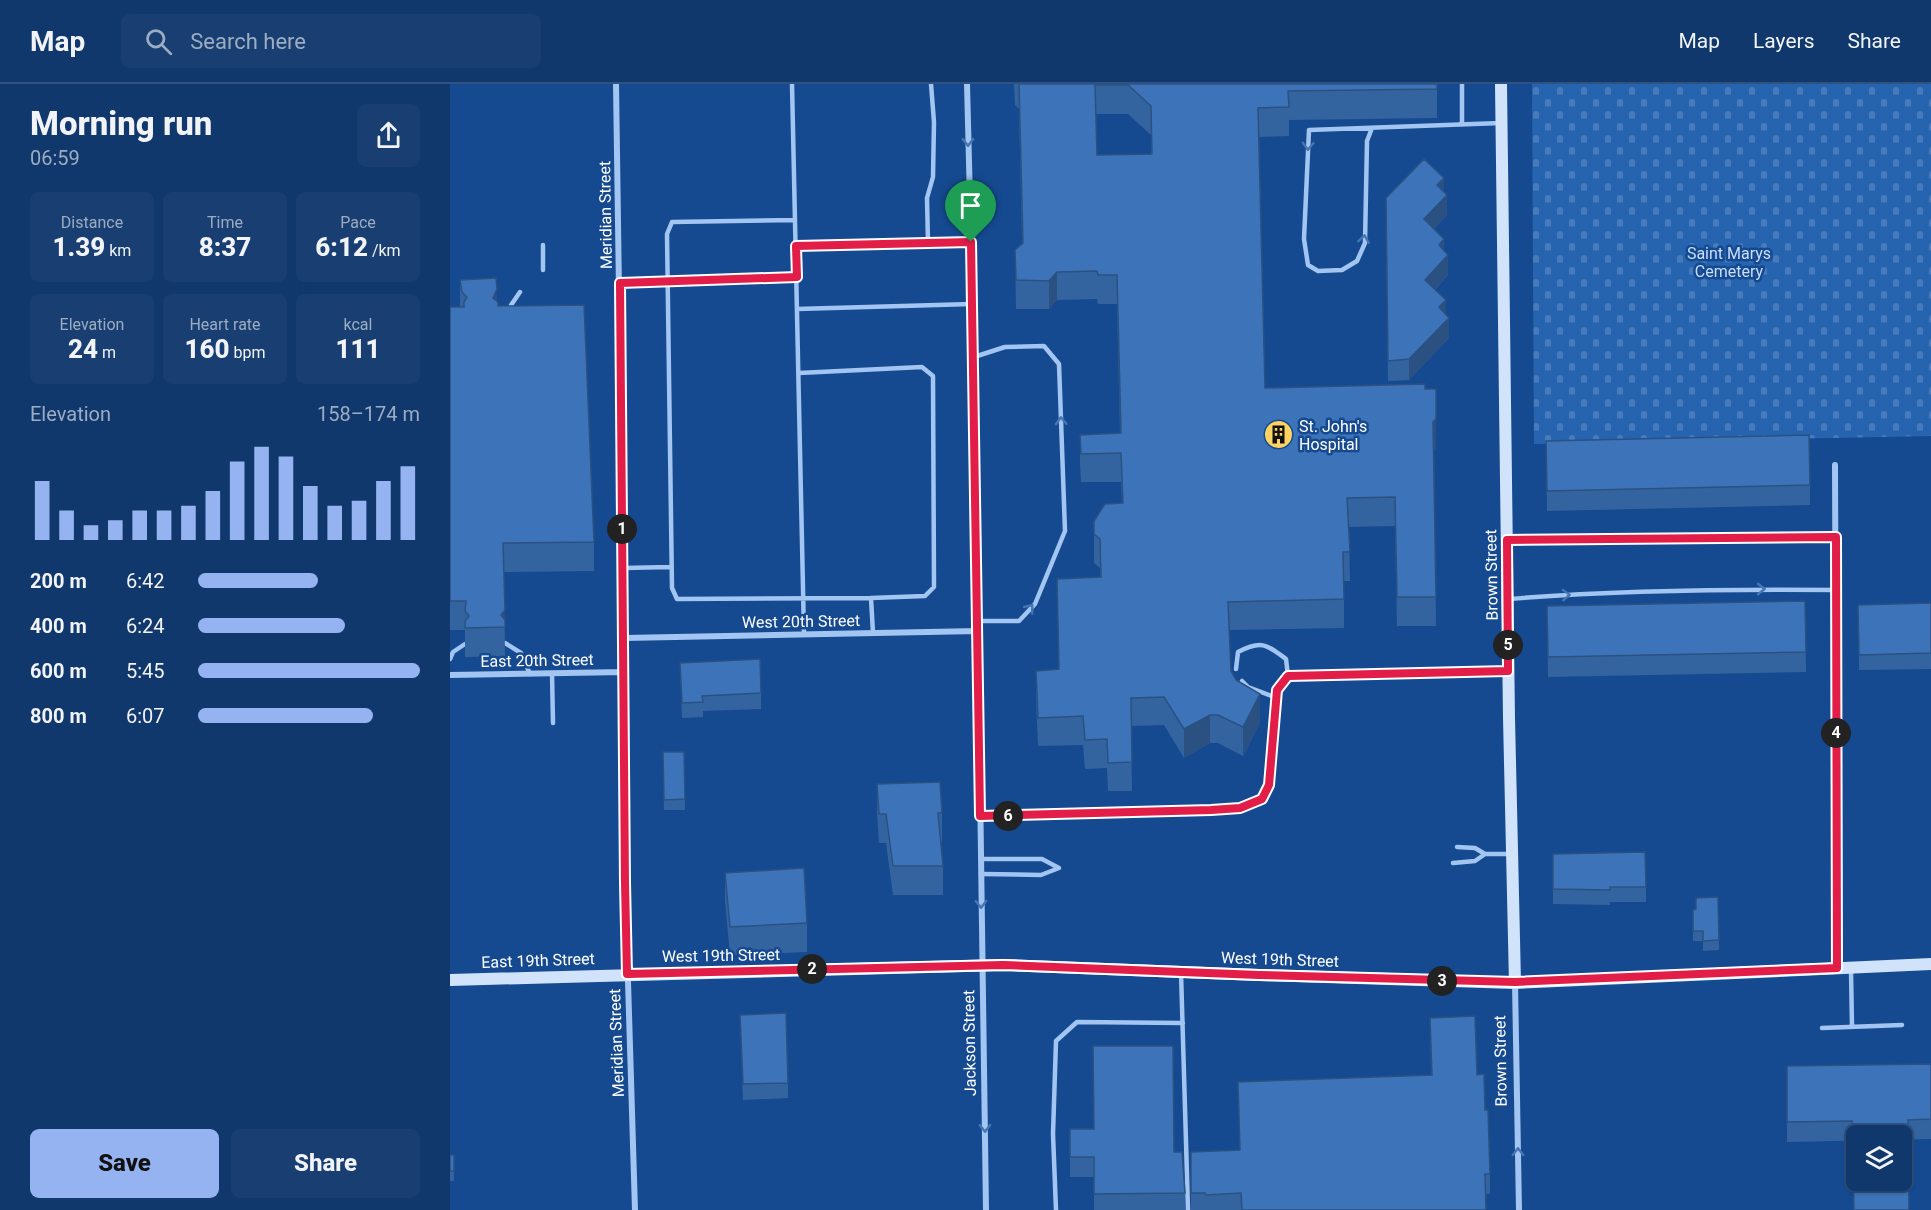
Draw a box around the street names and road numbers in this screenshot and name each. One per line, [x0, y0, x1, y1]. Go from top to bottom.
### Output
street label: Meridian Street [595, 161, 616, 269]
street label: Brown Street [1481, 529, 1502, 621]
street label: West 20th Street [742, 611, 860, 632]
street label: East 20th Street [480, 650, 594, 671]
street label: West 19th Street [662, 945, 780, 966]
street label: West 19th Street [1221, 948, 1339, 971]
street label: East 19th Street [481, 949, 595, 972]
street label: Meridian Street [605, 988, 628, 1097]
street label: Jackson Street [959, 990, 980, 1096]
street label: Brown Street [1490, 1015, 1511, 1107]

